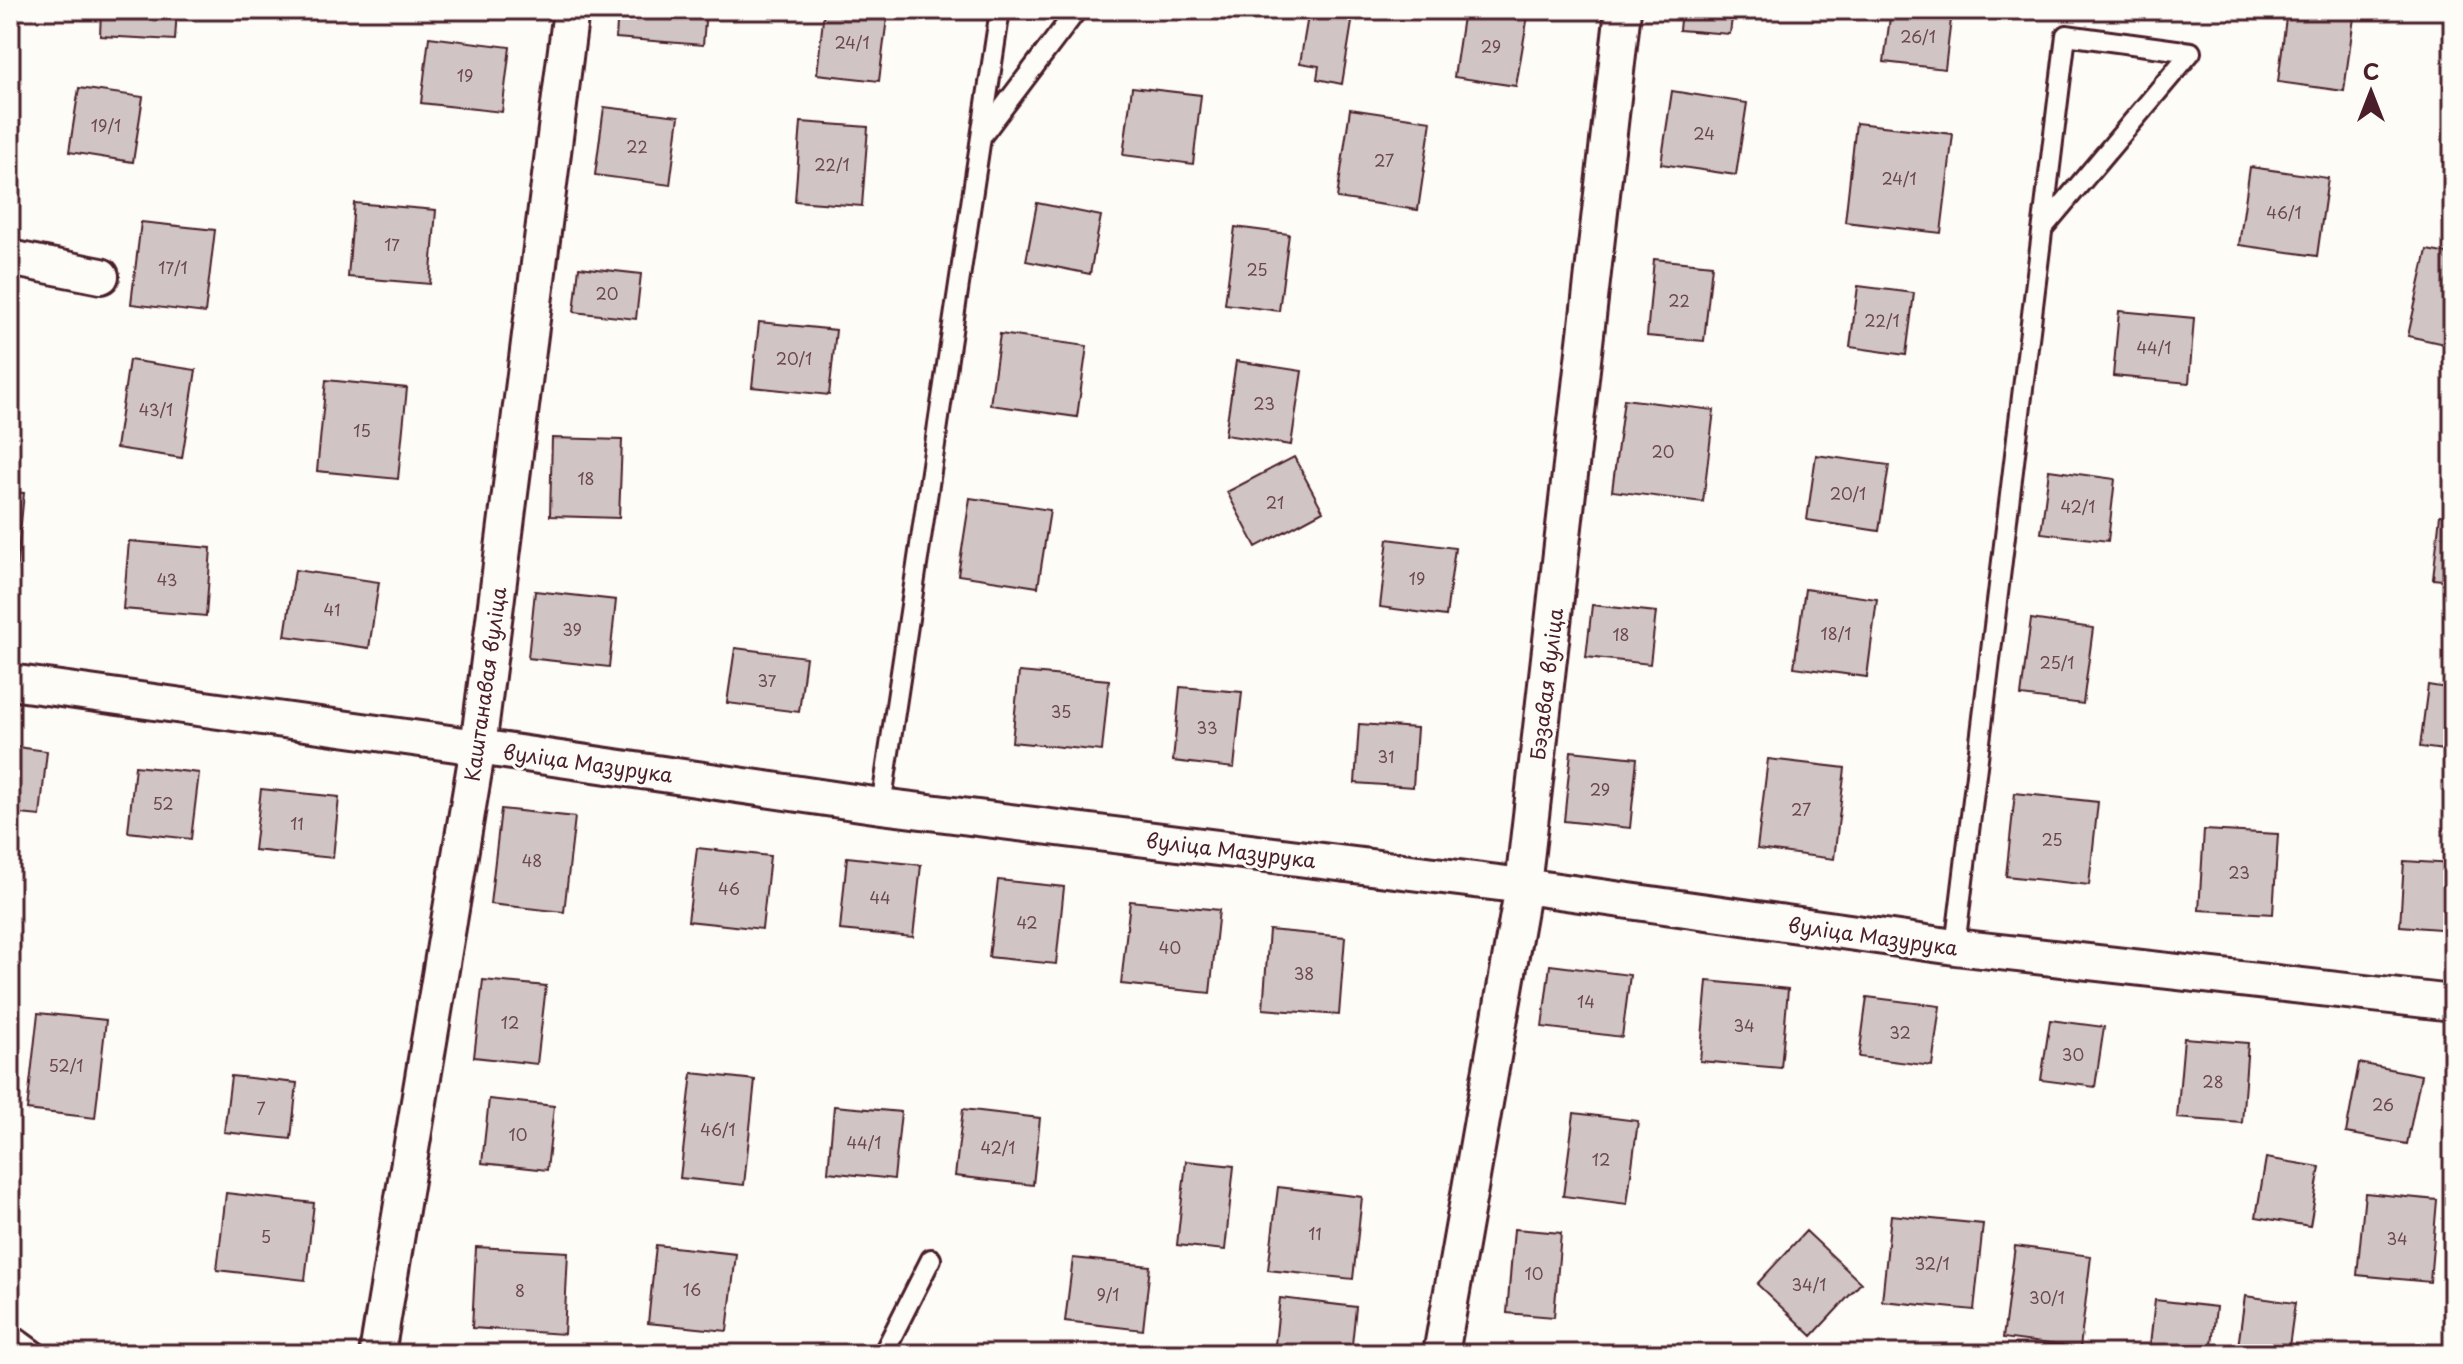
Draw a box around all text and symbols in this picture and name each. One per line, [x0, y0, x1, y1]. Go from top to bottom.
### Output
house number: 26/1 [1900, 24, 1936, 48]
house number: 24/1 [834, 30, 870, 54]
house number: 29 [1481, 34, 1501, 58]
north arrow [2331, 52, 2411, 132]
text: С [2363, 54, 2379, 87]
house number: 19 [457, 63, 473, 87]
house number: 19/1 [91, 113, 121, 137]
house number: 24 [1693, 121, 1715, 145]
house number: 22 [626, 134, 648, 158]
house number: 27 [1374, 148, 1394, 172]
house number: 22/1 [814, 152, 850, 176]
house number: 24/1 [1881, 166, 1917, 190]
house number: 46/1 [2266, 200, 2302, 224]
house number: 17 [384, 232, 400, 256]
house number: 17/1 [158, 255, 188, 279]
house number: 25 [1246, 257, 1268, 281]
house number: 20 [596, 281, 618, 305]
house number: 22 [1668, 288, 1690, 312]
house number: 22/1 [1864, 308, 1900, 332]
house number: 44/1 [2137, 335, 2171, 359]
house number: 20/1 [776, 346, 812, 370]
house number: 23 [1253, 391, 1275, 415]
house number: 43/1 [139, 397, 173, 421]
house number: 15 [353, 418, 371, 442]
house number: 20 [1652, 439, 1674, 463]
house number: 18 [577, 466, 595, 490]
house number: 20/1 [1830, 481, 1866, 505]
house number: 21 [1266, 490, 1284, 514]
house number: 42/1 [2061, 494, 2095, 518]
house number: 19 [1409, 566, 1425, 590]
house number: 43 [157, 567, 177, 591]
street label: Каштанавая вуліца [457, 584, 514, 783]
house number: 41 [324, 597, 340, 621]
street label: Бэзавая вуліца [1522, 606, 1570, 762]
house number: 39 [562, 617, 582, 641]
house number: 18/1 [1821, 621, 1851, 645]
house number: 18 [1612, 622, 1630, 646]
house number: 25/1 [2040, 650, 2075, 674]
house number: 37 [758, 668, 777, 692]
house number: 35 [1051, 699, 1071, 723]
house number: 33 [1196, 715, 1218, 739]
street label: вуліца Мазурука [501, 736, 675, 790]
house number: 31 [1378, 744, 1394, 768]
house number: 29 [1590, 777, 1610, 801]
house number: 52 [152, 791, 174, 815]
house number: 27 [1791, 797, 1811, 821]
house number: 11 [290, 811, 304, 835]
street label: вуліца Мазурука [1144, 825, 1318, 875]
house number: 25 [2041, 827, 2063, 851]
house number: 48 [522, 848, 542, 872]
house number: 23 [2228, 860, 2250, 884]
house number: 46 [718, 876, 740, 900]
house number: 44 [869, 885, 891, 909]
street label: вуліца Мазурука [1786, 909, 1960, 963]
house number: 42 [1016, 910, 1038, 934]
house number: 40 [1159, 935, 1181, 959]
house number: 38 [1294, 961, 1314, 985]
house number: 14 [1577, 989, 1595, 1013]
house number: 12 [501, 1010, 519, 1034]
house number: 34 [1733, 1013, 1755, 1037]
house number: 32 [1889, 1020, 1911, 1044]
house number: 30 [2062, 1042, 2084, 1066]
house number: 52/1 [49, 1053, 83, 1077]
house number: 28 [2202, 1069, 2224, 1093]
house number: 26 [2372, 1092, 2394, 1116]
house number: 7 [256, 1096, 266, 1120]
house number: 46/1 [700, 1117, 736, 1141]
house number: 10 [509, 1122, 527, 1146]
house number: 44/1 [847, 1130, 881, 1154]
house number: 42/1 [981, 1135, 1015, 1159]
house number: 12 [1592, 1147, 1610, 1171]
house number: 11 [1308, 1221, 1322, 1245]
house number: 5 [261, 1224, 271, 1248]
house number: 34 [2386, 1226, 2408, 1250]
house number: 32/1 [1914, 1251, 1950, 1275]
house number: 10 [1525, 1261, 1543, 1285]
house number: 34/1 [1792, 1272, 1826, 1296]
house number: 16 [683, 1277, 701, 1301]
house number: 8 [515, 1278, 525, 1302]
house number: 9/1 [1096, 1282, 1120, 1306]
house number: 30/1 [2029, 1285, 2065, 1309]

